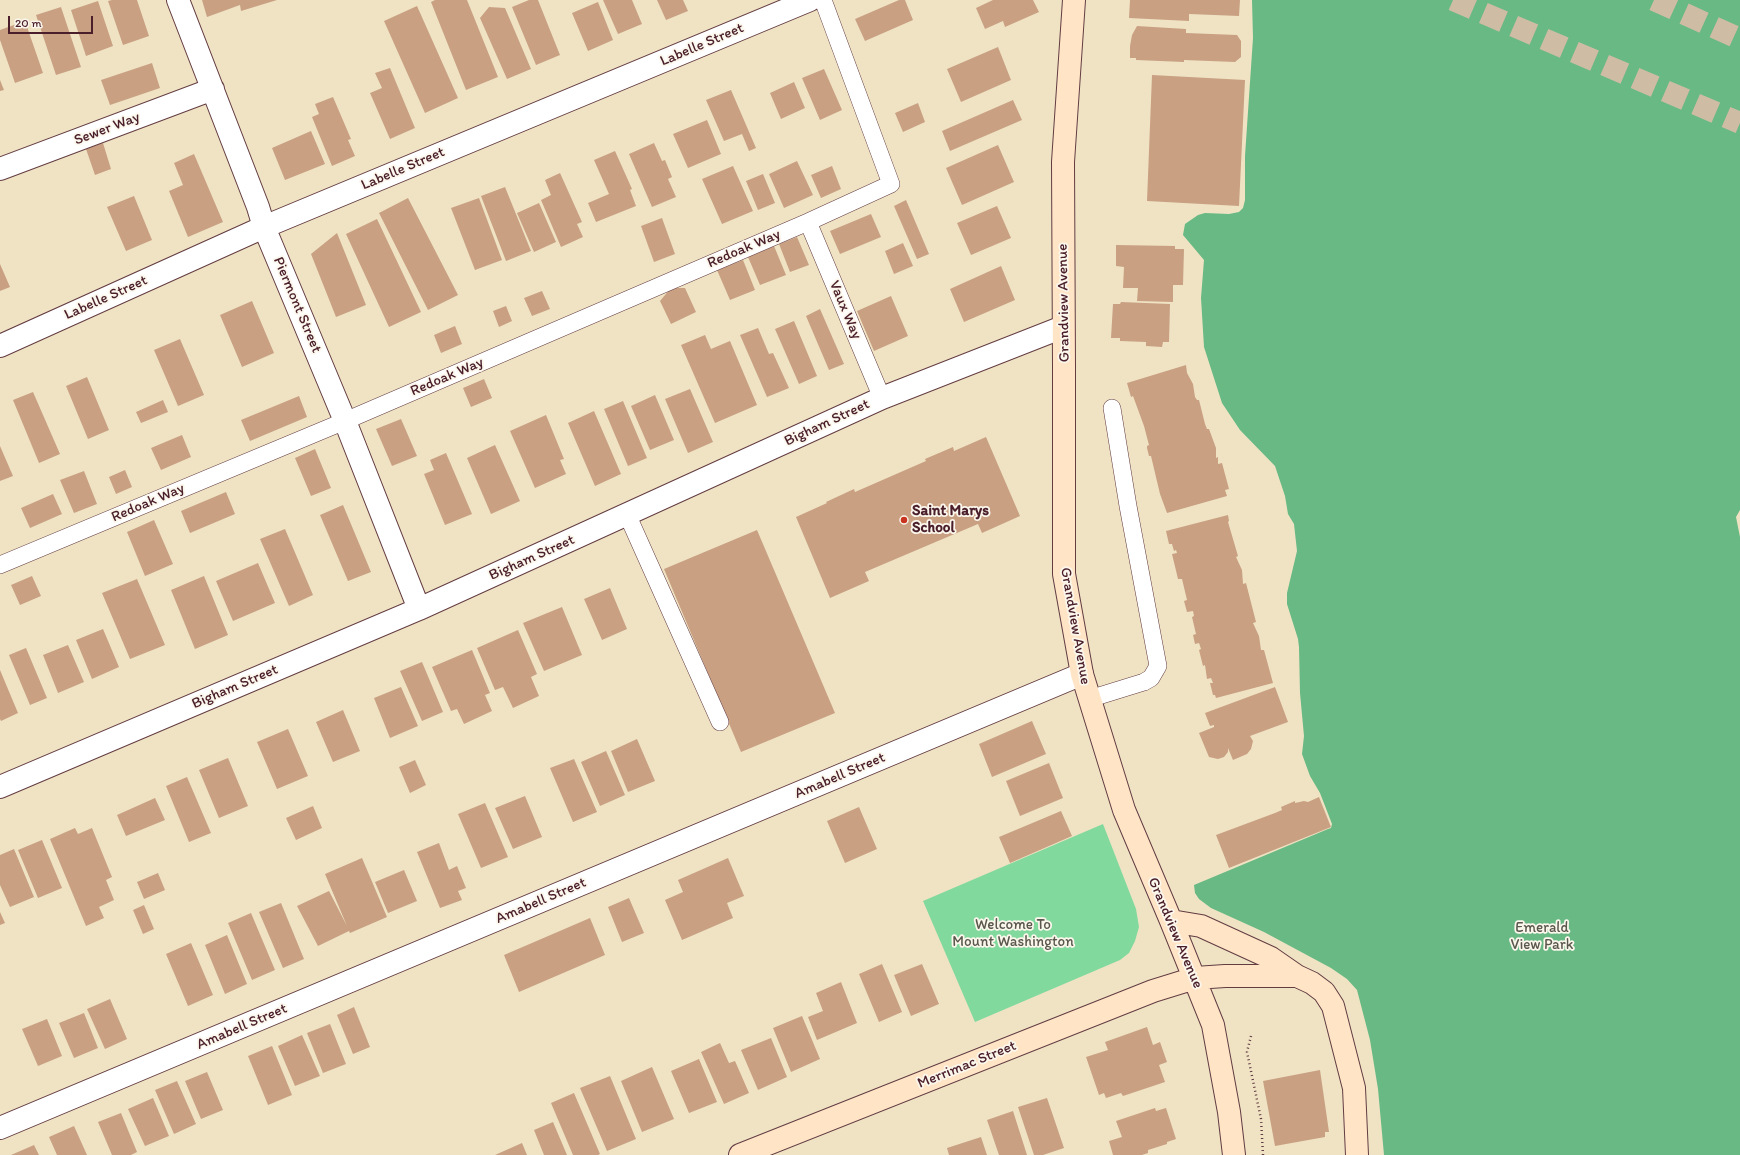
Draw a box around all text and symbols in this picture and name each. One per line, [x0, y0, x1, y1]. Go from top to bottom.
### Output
scale bar [10, 8, 95, 34]
text: 20 m [15, 16, 42, 30]
street label: Labelle Street [657, 19, 747, 71]
street label: Sewer Way [72, 108, 142, 150]
street label: Labelle Street [358, 143, 448, 195]
street label: Redoak Way [705, 226, 783, 272]
street label: Grandview Avenue [1054, 243, 1074, 363]
street label: Piermont Street [269, 254, 325, 356]
street label: Labelle Street [62, 272, 150, 324]
street label: Vaux Way [825, 278, 865, 342]
street label: Redoak Way [408, 354, 486, 400]
street label: Bigham Street [782, 395, 872, 451]
street label: Redoak Way [109, 480, 187, 526]
place label: Saint Marys School [912, 502, 989, 537]
marker: Saint Marys School [899, 515, 909, 525]
street label: Bigham Street [486, 531, 578, 585]
street label: Grandview Avenue [1056, 566, 1094, 686]
street label: Bigham Street [189, 661, 281, 713]
street label: Amabell Street [792, 749, 888, 803]
street label: Amabell Street [493, 874, 589, 928]
street label: Grandview Avenue [1144, 875, 1206, 991]
park label: Welcome To Mount Washington [952, 916, 1074, 951]
park label: Emerald View Park [1511, 919, 1573, 954]
street label: Amabell Street [194, 1000, 290, 1054]
street label: Merrimac Street [915, 1037, 1019, 1093]

